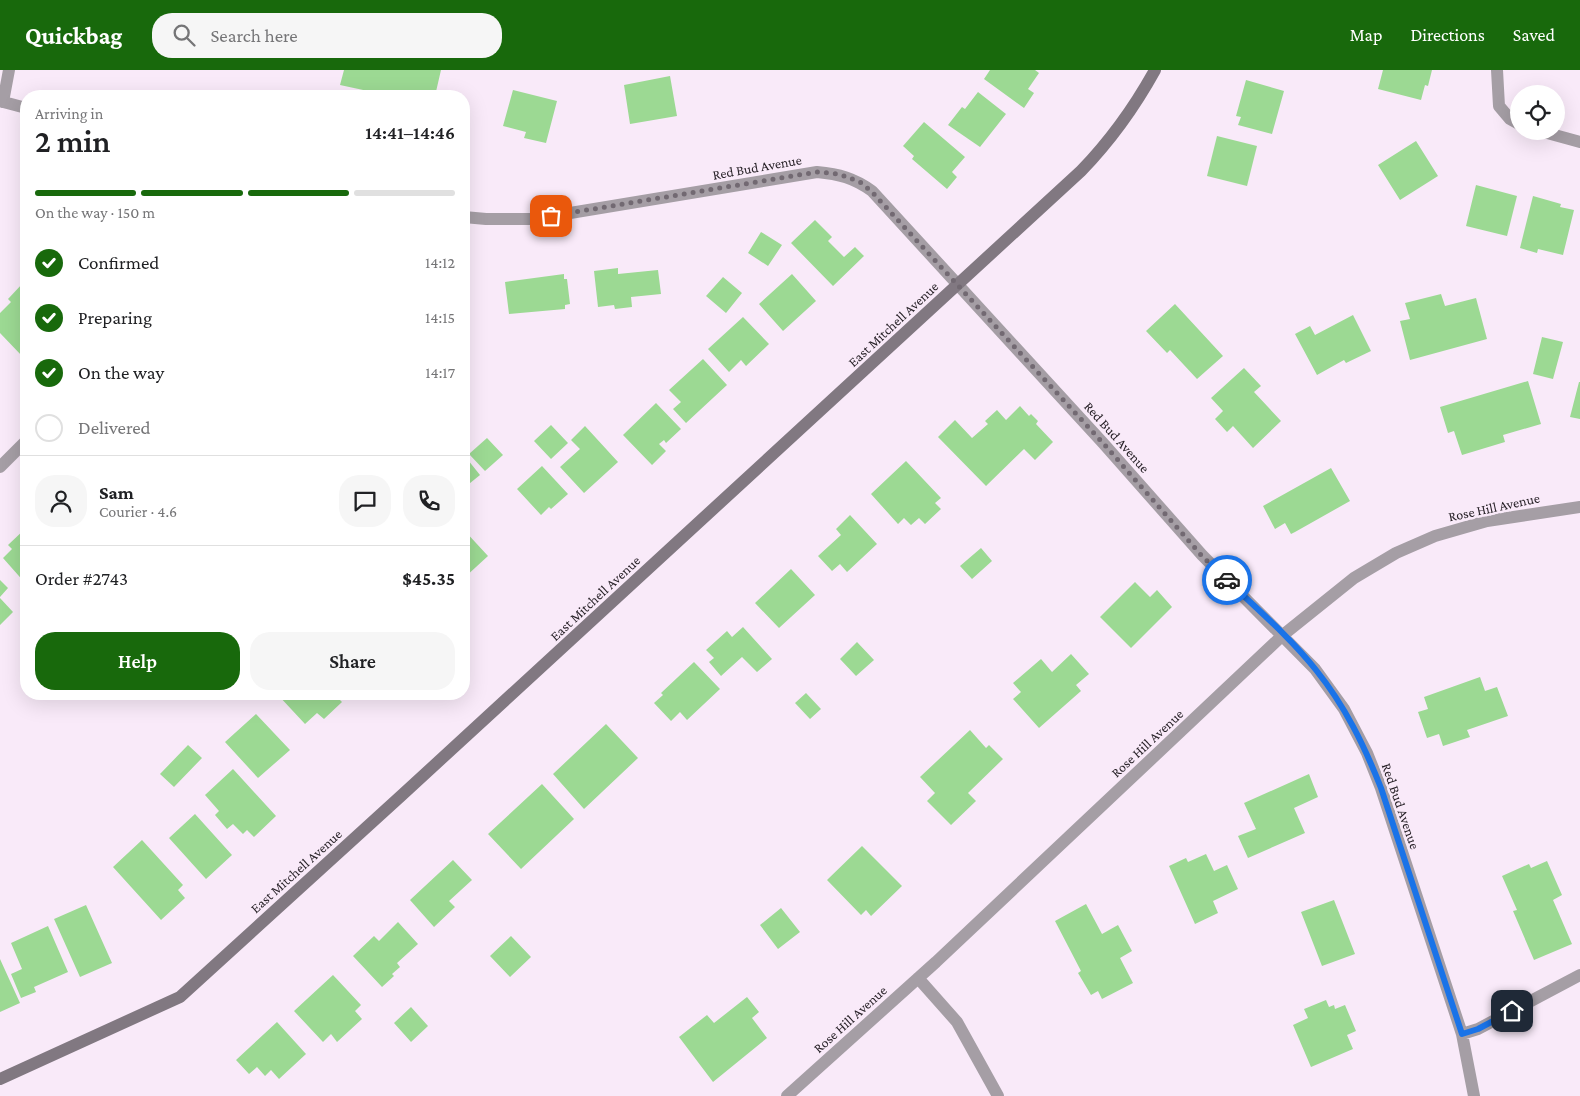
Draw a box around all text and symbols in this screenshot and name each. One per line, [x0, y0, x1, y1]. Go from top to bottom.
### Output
search box [152, 13, 502, 58]
icon: search [170, 21, 198, 49]
text: Quickbag [25, 22, 122, 49]
text: Search here [210, 25, 298, 46]
text: Map [1350, 25, 1382, 45]
text: Directions [1410, 25, 1485, 45]
text: Saved [1513, 25, 1555, 45]
map controls [1510, 85, 1565, 140]
button: locate [1510, 85, 1565, 140]
text: Arriving in [35, 105, 103, 122]
text: 14:41–14:46 [365, 122, 455, 143]
text: 2 min [35, 123, 110, 159]
street label: Red Bud Avenue [711, 151, 803, 183]
pin [530, 195, 572, 237]
icon: bag [537, 202, 565, 230]
text: On the way · 150 m [35, 204, 155, 221]
icon: check [35, 249, 63, 277]
text: Confirmed [78, 252, 159, 273]
text: 14:12 [425, 254, 455, 271]
street label: East Mitchell Avenue [845, 278, 941, 370]
icon: check [35, 304, 63, 332]
text: Preparing [78, 307, 152, 328]
text: 14:15 [425, 309, 455, 326]
icon: check [35, 359, 63, 387]
text: On the way [78, 362, 164, 383]
text: 14:17 [425, 364, 455, 381]
street label: Red Bud Avenue [1081, 398, 1153, 476]
text: Delivered [78, 417, 151, 438]
button: person [35, 475, 87, 527]
button: chat [339, 475, 391, 527]
button: phone [403, 475, 455, 527]
text: Sam [99, 482, 134, 503]
street label: Rose Hill Avenue [1447, 490, 1541, 524]
text: Courier · 4.6 [99, 503, 177, 520]
street label: East Mitchell Avenue [547, 552, 643, 644]
courier [1202, 555, 1252, 605]
icon: car [1213, 566, 1241, 594]
text: Order #2743 [35, 568, 128, 589]
text: $45.35 [402, 568, 455, 589]
button: Help [35, 632, 240, 690]
button: Share [250, 632, 455, 690]
street label: Rose Hill Avenue [1108, 705, 1186, 781]
street label: Red Bud Avenue [1379, 761, 1423, 851]
street label: East Mitchell Avenue [247, 826, 345, 916]
street label: Rose Hill Avenue [810, 982, 890, 1056]
pin [1491, 990, 1533, 1032]
icon: home [1498, 997, 1526, 1025]

